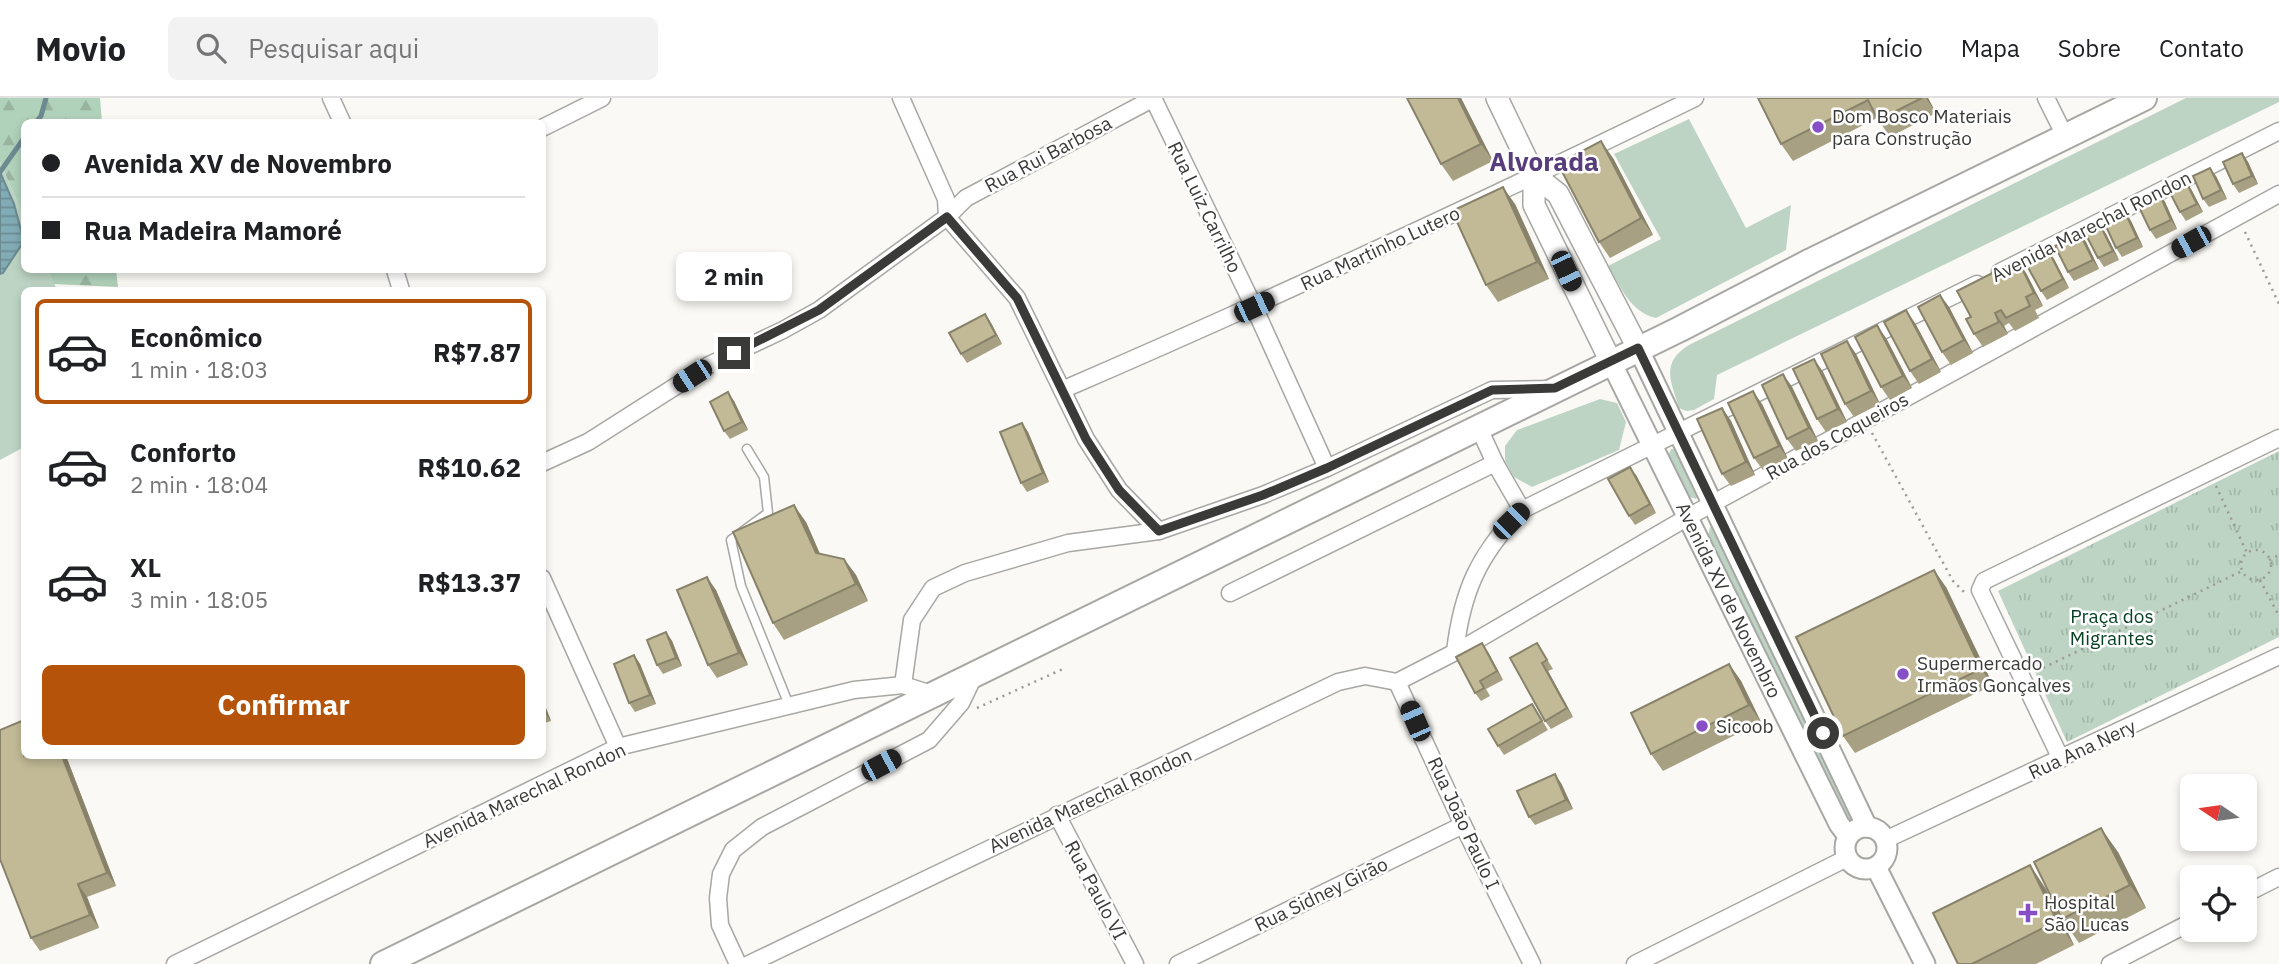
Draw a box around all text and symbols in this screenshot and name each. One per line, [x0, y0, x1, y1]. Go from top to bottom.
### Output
search box [168, 17, 658, 80]
text: Movio [35, 27, 126, 70]
icon: search [192, 29, 230, 67]
text: Pesquisar aqui [248, 31, 419, 65]
text: Início [1862, 32, 1923, 64]
text: Mapa [1961, 32, 2020, 64]
text: Sobre [2058, 32, 2121, 64]
text: Contato [2159, 32, 2244, 64]
place label: Dom Bosco Materiais para Construção [1832, 104, 2012, 150]
street label: Rua Rui Barbosa [980, 110, 1116, 198]
marker: Dom Bosco Materiais para Construção [1810, 119, 1826, 135]
street label: Rua Luiz Carrilho [1163, 137, 1247, 277]
district label: Alvorada [1489, 144, 1599, 178]
text: Avenida XV de Novembro [84, 146, 392, 180]
street label: Avenida Marechal Rondon [1987, 165, 2195, 287]
street label: Rua Martinho Lutero [1297, 201, 1463, 295]
text: Rua Madeira Mamoré [84, 213, 342, 247]
car [2168, 223, 2215, 261]
car [1548, 248, 1585, 294]
callout: 2 min [676, 252, 792, 300]
text: 2 min [704, 261, 764, 291]
car [1231, 289, 1278, 325]
icon: car [46, 320, 109, 383]
text: Econômico [130, 320, 262, 354]
text: R$7.87 [433, 335, 521, 369]
route end [718, 337, 750, 369]
text: 1 min · 18:03 [130, 354, 268, 384]
car [669, 356, 716, 396]
street label: Rua dos Coqueiros [1762, 387, 1912, 485]
icon: car [46, 435, 109, 498]
text: Conforto [130, 435, 236, 469]
text: R$10.62 [417, 450, 521, 484]
text: 2 min · 18:04 [130, 469, 268, 499]
street label: Avenida XV de Novembro [1671, 498, 1787, 702]
car [1489, 499, 1534, 543]
icon: car [46, 550, 109, 613]
text: XL [130, 550, 161, 584]
text: R$13.37 [417, 565, 521, 599]
text: 3 min · 18:05 [130, 584, 268, 614]
park label: Praça dos Migrantes [2070, 604, 2154, 650]
place label: Supermercado Irmãos Gonçalves [1917, 651, 2071, 697]
button: Confirmar [42, 665, 525, 745]
marker: Supermercado Irmãos Gonçalves [1895, 666, 1911, 682]
car [1397, 698, 1434, 744]
street label: Rua Ana Nery [2024, 713, 2140, 784]
place label: Sicoob [1716, 714, 1774, 738]
route start [1807, 717, 1839, 749]
marker: Sicoob [1694, 718, 1710, 734]
street label: Avenida Marechal Rondon [419, 737, 629, 853]
street label: Avenida Marechal Rondon [985, 742, 1195, 858]
car [858, 746, 905, 784]
street label: Rua João Paulo I [1423, 753, 1505, 893]
north arrow [2180, 774, 2258, 850]
map controls [2180, 774, 2257, 942]
street label: Rua Paulo VI [1060, 836, 1132, 944]
street label: Rua Sidney Girão [1251, 851, 1391, 937]
button: locate [2180, 865, 2257, 942]
place label: Hospital São Lucas [2044, 890, 2129, 936]
marker: Hospital São Lucas [2018, 903, 2038, 923]

